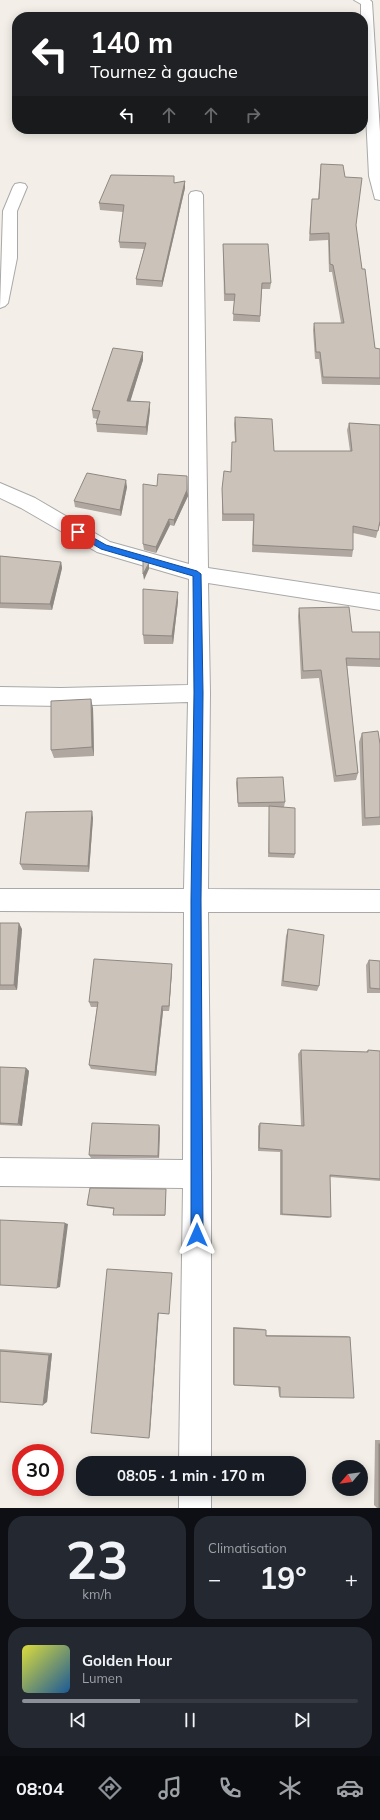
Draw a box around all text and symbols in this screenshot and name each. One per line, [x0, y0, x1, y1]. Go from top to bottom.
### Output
text: 140 m [90, 25, 173, 60]
icon: left [24, 28, 76, 80]
text: Tournez à gauche [90, 60, 238, 83]
icon: left [116, 104, 138, 126]
icon: ahead [158, 104, 180, 126]
icon: ahead [200, 104, 222, 126]
icon: right [242, 104, 264, 126]
pin [61, 515, 95, 549]
icon: arrive [67, 521, 89, 543]
position arrow [176, 1214, 218, 1256]
speed limit sign: 30 [12, 1444, 64, 1496]
north arrow [332, 1460, 368, 1496]
map controls [332, 1460, 368, 1496]
text: 08:05 · 1 min · 170 m [117, 1466, 265, 1485]
text: 23 [66, 1527, 128, 1592]
text: Climatisation [208, 1540, 287, 1556]
text: 19° [259, 1559, 307, 1597]
text: − [208, 1565, 221, 1593]
text: + [345, 1565, 358, 1593]
text: km/h [82, 1586, 112, 1602]
text: Golden Hour [82, 1651, 172, 1670]
text: Lumen [82, 1670, 123, 1686]
icon: previous [67, 1709, 89, 1731]
icon: pause [179, 1709, 201, 1731]
icon: next [291, 1709, 313, 1731]
icon: directions [96, 1774, 124, 1802]
icon: music [156, 1774, 184, 1802]
icon: phone [216, 1774, 244, 1802]
icon: climate [276, 1774, 304, 1802]
icon: car [336, 1774, 364, 1802]
text: 08:04 [16, 1777, 64, 1800]

